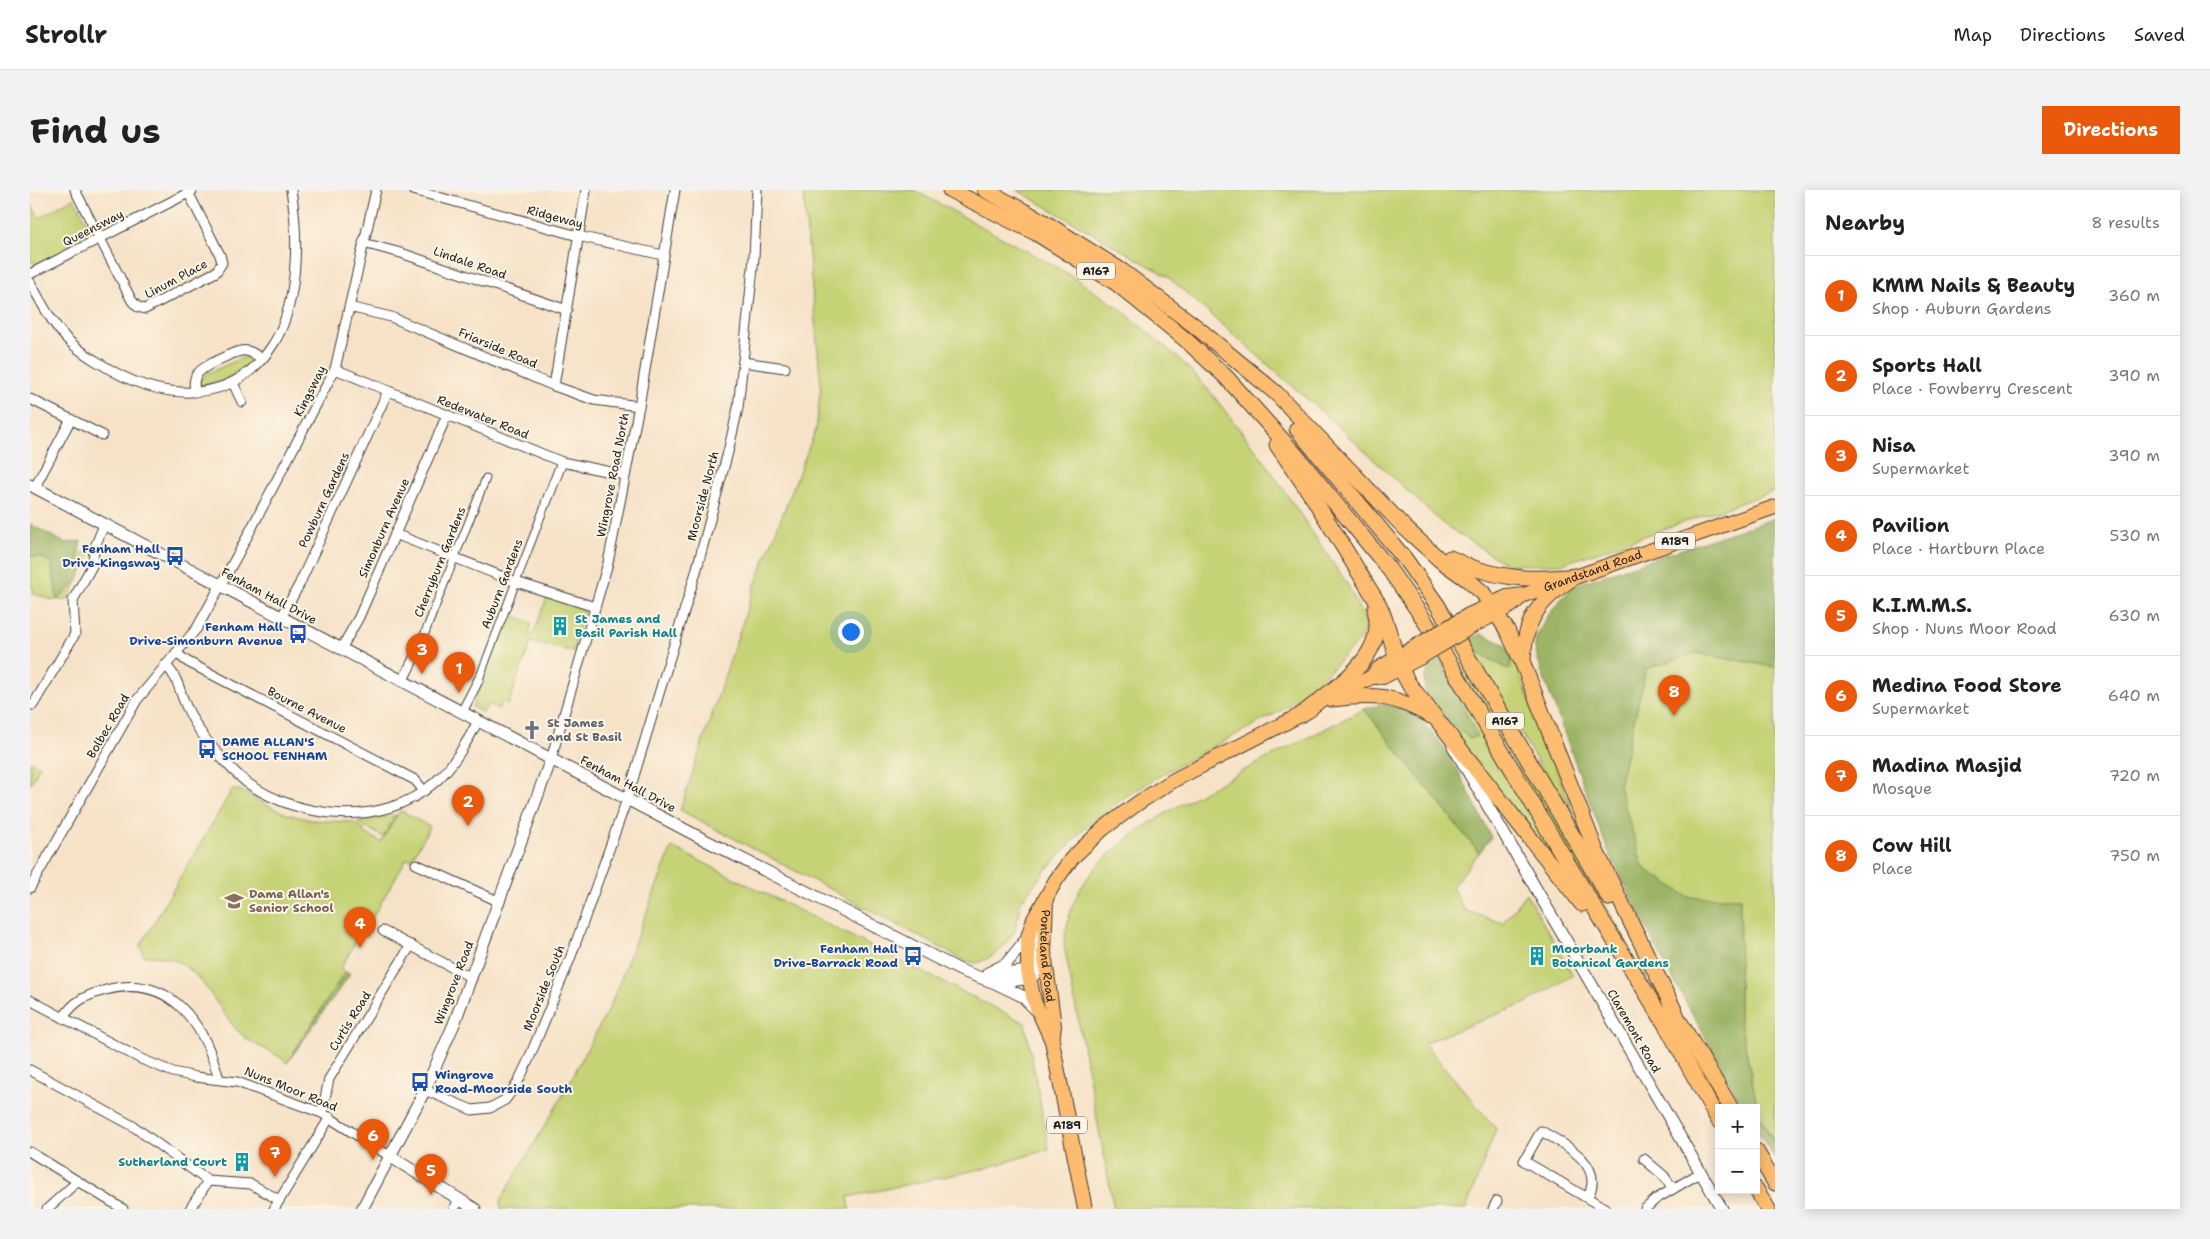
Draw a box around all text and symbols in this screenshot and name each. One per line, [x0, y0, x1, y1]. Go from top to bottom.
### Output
text: Strollr [25, 19, 107, 51]
text: Map [1954, 23, 1992, 47]
text: Directions [2020, 23, 2106, 47]
text: Saved [2134, 23, 2185, 47]
button: Directions [2042, 106, 2180, 154]
text: Find us [30, 107, 161, 154]
street label: Ridgeway [525, 202, 585, 232]
street label: Queensway [60, 206, 126, 250]
text: Nearby [1825, 209, 1905, 237]
text: 8 results [2091, 212, 2160, 233]
street label: Lindale Road [431, 243, 509, 283]
street label: Linum Place [142, 256, 210, 302]
road number: A167 [1077, 262, 1115, 280]
text: KMM Nails & Beauty [1872, 273, 2075, 298]
text: 1 [1837, 285, 1845, 306]
text: 360 m [2108, 285, 2160, 306]
text: Shop · Auburn Gardens [1872, 298, 2052, 319]
street label: Friarside Road [456, 324, 540, 372]
text: Sports Hall [1872, 353, 1982, 378]
street label: Kingsway [290, 363, 330, 419]
text: 2 [1835, 365, 1847, 386]
text: 390 m [2108, 365, 2160, 386]
text: Place · Fowberry Crescent [1872, 378, 2073, 399]
street label: Redewater Road [435, 391, 532, 443]
street label: Wingrove Road North [593, 411, 633, 539]
text: Nisa [1872, 433, 1915, 458]
text: 3 [1835, 445, 1847, 466]
text: 390 m [2108, 445, 2160, 466]
street label: Moorside North [683, 449, 723, 543]
street label: Powburn Gardens [295, 450, 353, 550]
text: Supermarket [1872, 458, 1969, 479]
street label: Simonburn Avenue [355, 475, 413, 580]
street label: Cherryburn Gardens [410, 504, 470, 620]
text: Pavilion [1872, 513, 1949, 538]
text: 4 [1835, 525, 1847, 546]
text: 530 m [2110, 525, 2160, 546]
road number: A189 [1655, 532, 1695, 550]
street label: Auburn Gardens [477, 537, 527, 631]
text: Place · Hartburn Place [1872, 538, 2045, 559]
place label: Fenham Hall Drive-Kingsway [62, 541, 160, 571]
bus stop icon: Fenham Hall Drive-Kingsway [164, 545, 186, 567]
street label: Grandstand Road [1541, 546, 1645, 596]
street label: Fenham Hall Drive [218, 564, 320, 628]
text: K.I.M.M.S. [1872, 593, 1972, 618]
text: 5 [1836, 605, 1846, 626]
text: 630 m [2108, 605, 2160, 626]
place label: St James and Basil Parish Hall [575, 611, 677, 641]
building icon: St James and Basil Parish Hall [549, 615, 571, 637]
text: Shop · Nuns Moor Road [1872, 618, 2057, 639]
place label: Fenham Hall Drive-Simonburn Avenue [129, 619, 283, 649]
your location [838, 619, 864, 645]
bus stop icon: Fenham Hall Drive-Simonburn Avenue [287, 623, 309, 645]
pin: 3 [406, 633, 438, 674]
pin: 1 [443, 652, 475, 693]
text: Medina Food Store [1872, 673, 2062, 698]
pin: 8 [1658, 675, 1690, 716]
street label: Bourne Avenue [265, 683, 350, 737]
text: 6 [1835, 685, 1847, 706]
text: 640 m [2108, 685, 2160, 706]
street label: Bolbec Road [83, 691, 133, 761]
text: Supermarket [1872, 698, 1969, 719]
road number: A167 [1486, 712, 1524, 730]
place label: St James and St Basil [547, 715, 622, 745]
church icon: St James and St Basil [521, 719, 543, 741]
place label: DAME ALLAN'S SCHOOL FENHAM [222, 734, 328, 764]
bus stop icon: DAME ALLAN'S SCHOOL FENHAM [196, 738, 218, 760]
street label: Fenham Hall Drive [577, 752, 679, 816]
text: Madina Masjid [1872, 753, 2022, 778]
text: 7 [1835, 765, 1847, 786]
text: 720 m [2109, 765, 2160, 786]
text: Mosque [1872, 778, 1932, 799]
pin: 2 [452, 785, 484, 826]
text: Cow Hill [1872, 833, 1952, 858]
text: 8 [1835, 845, 1847, 866]
text: 750 m [2109, 845, 2160, 866]
text: Place [1872, 858, 1913, 879]
place label: Dame Allan's Senior School [249, 886, 334, 916]
school or university icon: Dame Allan's Senior School [223, 890, 245, 912]
pin: 4 [344, 907, 376, 948]
street label: Ponteland Road [1036, 909, 1059, 1003]
street label: Wingrove Road [431, 938, 477, 1027]
place label: Fenham Hall Drive-Barrack Road [773, 941, 898, 971]
place label: Moorbank Botanical Gardens [1552, 941, 1669, 971]
street label: Moorside South [519, 943, 569, 1033]
bus stop icon: Fenham Hall Drive-Barrack Road [902, 945, 924, 967]
building icon: Moorbank Botanical Gardens [1526, 945, 1548, 967]
street label: Claremont Road [1604, 986, 1665, 1076]
street label: Curtis Road [325, 988, 375, 1054]
street label: Nuns Moor Road [242, 1063, 340, 1115]
place label: Wingrove Road-Moorside South [435, 1067, 572, 1097]
bus stop icon: Wingrove Road-Moorside South [409, 1071, 431, 1093]
map controls [1715, 1104, 1760, 1194]
button: + [1715, 1104, 1760, 1149]
road number: A189 [1047, 1116, 1087, 1134]
pin: 6 [357, 1119, 389, 1160]
pin: 7 [259, 1136, 291, 1177]
button: − [1715, 1149, 1760, 1194]
building icon: Sutherland Court [231, 1151, 253, 1173]
place label: Sutherland Court [118, 1154, 227, 1170]
pin: 5 [415, 1154, 447, 1195]

